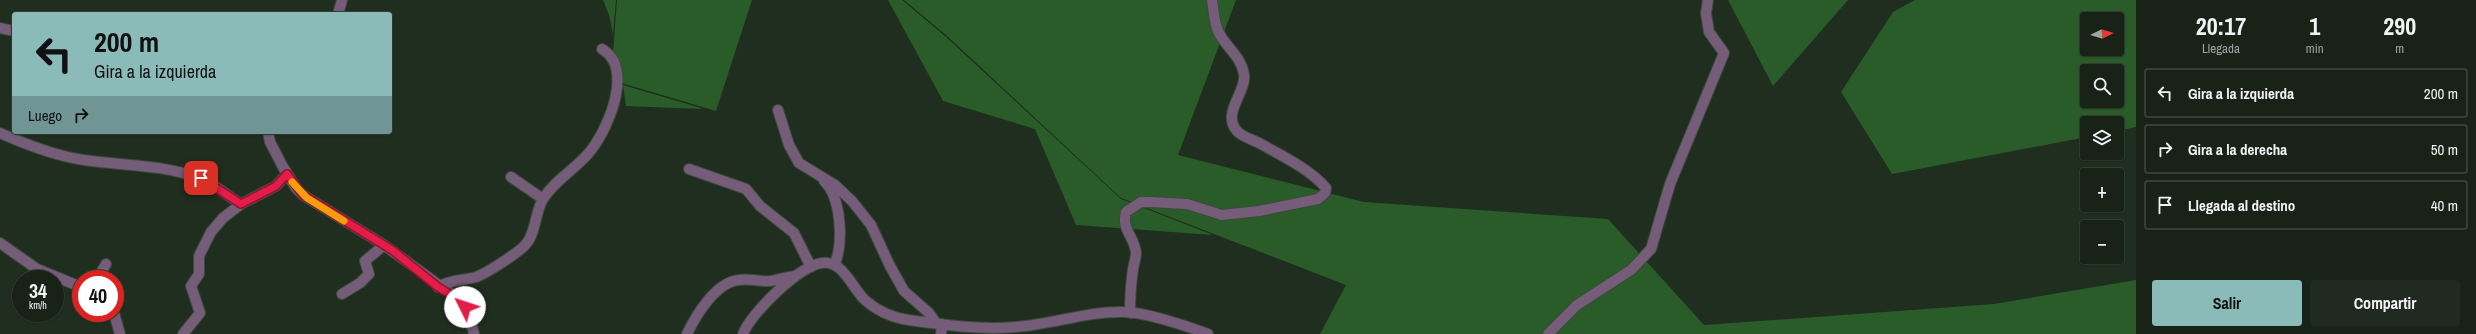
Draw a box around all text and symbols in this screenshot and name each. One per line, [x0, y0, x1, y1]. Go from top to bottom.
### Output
text: 20:17 [2196, 10, 2246, 42]
text: 1 [2309, 10, 2320, 42]
text: 290 [2383, 10, 2416, 42]
north arrow [2080, 12, 2124, 56]
map controls [2080, 12, 2124, 264]
text: 200 m [94, 23, 159, 61]
icon: left [28, 28, 80, 80]
text: Llegada [2202, 40, 2240, 57]
text: min [2306, 40, 2324, 57]
text: m [2395, 40, 2404, 57]
text: Gira a la izquierda [94, 59, 216, 84]
button: search [2080, 64, 2124, 108]
icon: left [2154, 82, 2176, 104]
text: Gira a la izquierda [2188, 83, 2294, 104]
text: 200 m [2424, 83, 2458, 104]
icon: right [70, 104, 92, 126]
text: Luego [28, 105, 62, 126]
button: layers [2080, 116, 2124, 160]
icon: right [2154, 138, 2176, 160]
text: Gira a la derecha [2188, 139, 2287, 160]
text: 50 m [2431, 139, 2458, 160]
pin [184, 161, 218, 195]
icon: arrive [190, 167, 212, 189]
button: + [2080, 168, 2124, 212]
icon: arrive [2154, 194, 2176, 216]
text: Llegada al destino [2188, 195, 2295, 216]
text: 40 m [2431, 195, 2458, 216]
button: − [2080, 220, 2124, 264]
speed limit sign: 40 [72, 270, 124, 322]
text: 34 [29, 277, 47, 304]
button: Salir [2152, 280, 2302, 326]
button: Compartir [2310, 280, 2460, 326]
position arrow [444, 286, 486, 328]
text: km/h [29, 299, 47, 312]

